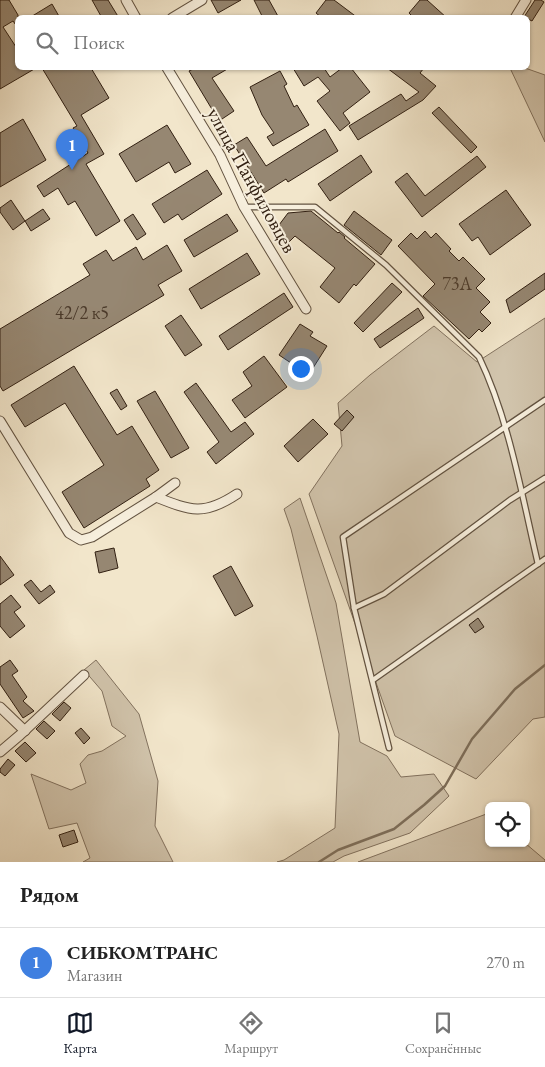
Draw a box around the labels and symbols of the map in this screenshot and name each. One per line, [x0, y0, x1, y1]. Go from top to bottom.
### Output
street label: улица Панфиловцев [201, 103, 303, 257]
pin: 1 [56, 129, 88, 170]
house number: 73А [442, 272, 472, 295]
house number: 42/2 к5 [55, 301, 109, 324]
your location [288, 356, 314, 382]

